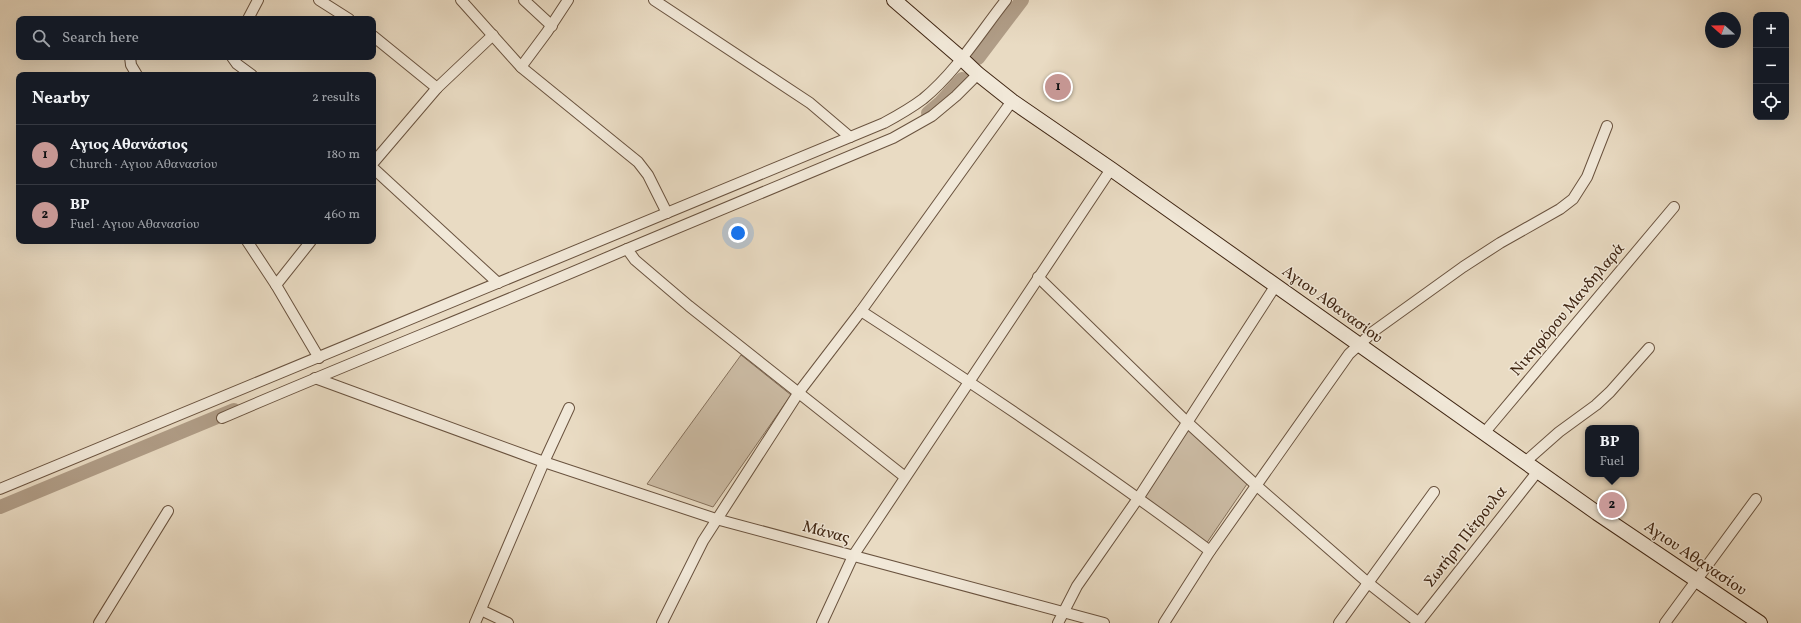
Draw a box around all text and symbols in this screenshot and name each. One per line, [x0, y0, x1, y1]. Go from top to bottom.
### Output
north arrow [1705, 12, 1741, 48]
map controls [1753, 12, 1789, 120]
button: + [1753, 12, 1789, 48]
search box [16, 16, 376, 60]
icon: search [30, 27, 52, 49]
text: Search here [62, 28, 139, 49]
button: − [1753, 48, 1789, 84]
pin: 1 [1045, 72, 1071, 102]
button: locate [1753, 84, 1789, 120]
text: Nearby [32, 87, 90, 110]
text: 2 results [312, 89, 360, 107]
text: Αγιος Αθανάσιος [70, 135, 188, 156]
text: 1 [42, 146, 48, 164]
text: 180 m [326, 146, 360, 164]
text: Church · Αγιου Αθανασίου [70, 156, 217, 174]
text: BP [70, 195, 90, 216]
text: 2 [42, 206, 48, 224]
text: 460 m [324, 206, 360, 224]
text: Fuel · Αγιου Αθανασίου [70, 216, 199, 234]
your location [728, 223, 748, 243]
street label: Νικηφόρου Μανδηλαρά [1506, 238, 1631, 381]
street label: Αγιου Αθανασίου [1277, 261, 1387, 349]
popup [1585, 425, 1639, 477]
text: BP [1600, 432, 1619, 453]
text: Fuel [1600, 453, 1624, 471]
street label: Σωτήρη Πέτρουλα [1419, 481, 1513, 592]
pin: 2 [1599, 490, 1625, 520]
street label: Μάνας [800, 516, 852, 550]
street label: Αγιου Αθανασίου [1639, 516, 1751, 602]

